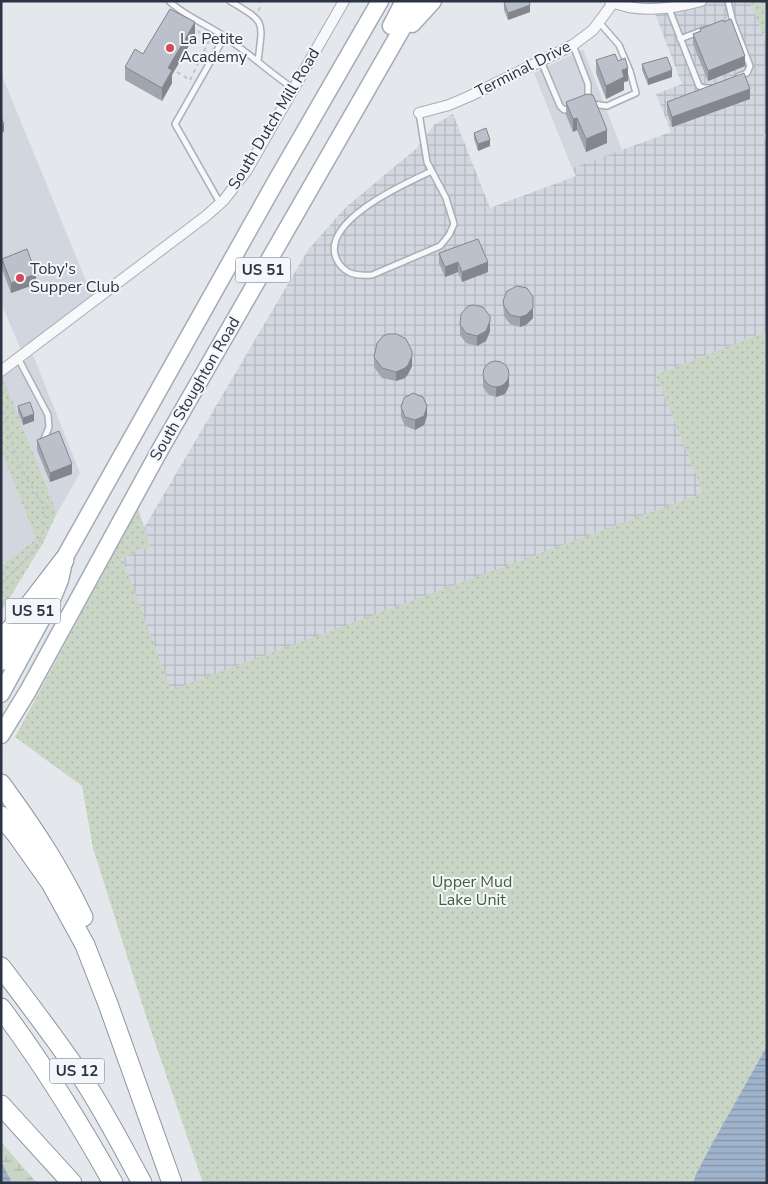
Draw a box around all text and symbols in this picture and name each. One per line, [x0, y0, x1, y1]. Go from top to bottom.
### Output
place label: La Petite Academy [180, 28, 248, 68]
street label: Terminal Drive [471, 35, 575, 103]
marker: La Petite Academy [164, 42, 176, 54]
street label: South Dutch Mill Road [223, 44, 325, 194]
place label: Toby's Supper Club [30, 258, 120, 298]
road number: US 51 [236, 258, 290, 282]
marker: Toby's Supper Club [14, 272, 26, 284]
street label: South Stoughton Road [145, 313, 245, 465]
road number: US 51 [5, 598, 60, 624]
park label: Upper Mud Lake Unit [432, 871, 512, 911]
road number: US 12 [50, 1058, 104, 1084]

